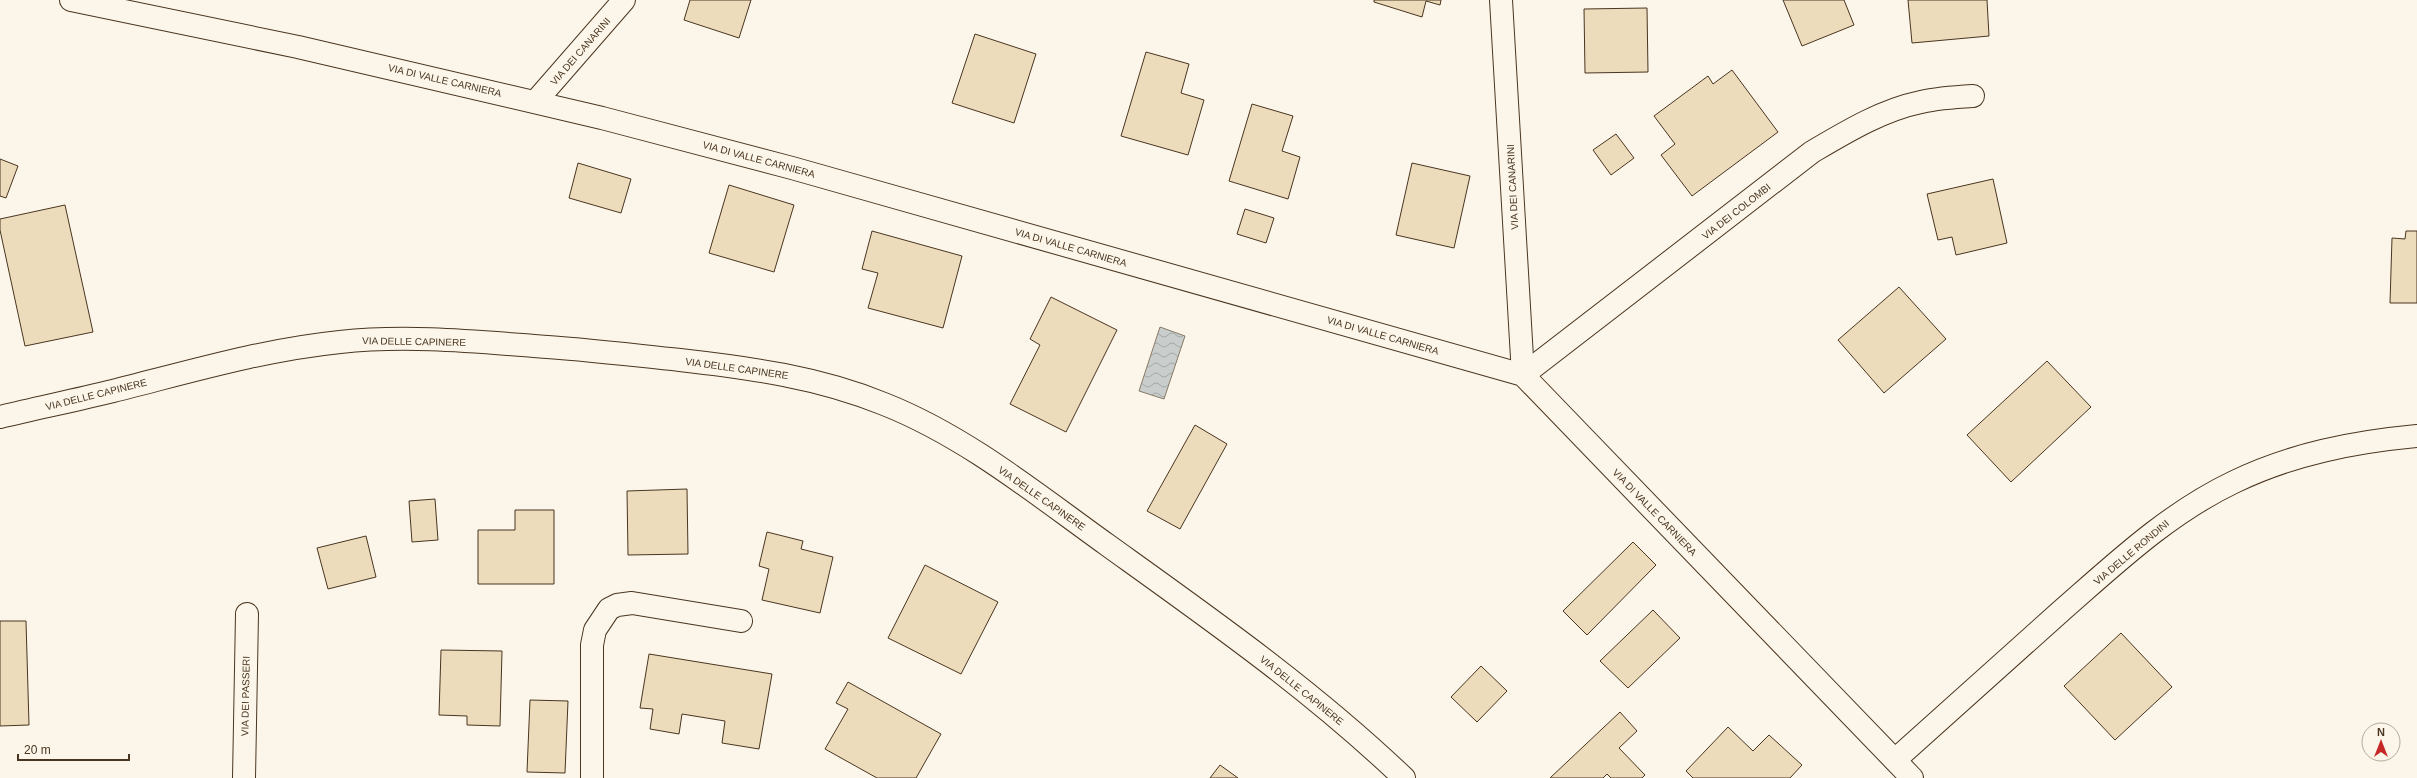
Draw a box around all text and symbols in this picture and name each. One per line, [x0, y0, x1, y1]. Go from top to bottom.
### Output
street label: VIA DEI CANARINI [548, 15, 613, 87]
street label: VIA DI VALLE CARNIERA [387, 62, 503, 99]
street label: VIA DI VALLE CARNIERA [701, 139, 817, 180]
street label: VIA DEI CANARINI [1505, 144, 1520, 230]
street label: VIA DEI COLOMBI [1700, 181, 1773, 242]
street label: VIA DI VALLE CARNIERA [1014, 226, 1128, 269]
street label: VIA DI VALLE CARNIERA [1326, 314, 1440, 357]
street label: VIA DELLE CAPINERE [362, 335, 466, 348]
street label: VIA DELLE CAPINERE [685, 356, 789, 381]
street label: VIA DELLE CAPINERE [44, 376, 148, 412]
street label: VIA DELLE CAPINERE [996, 464, 1088, 533]
street label: VIA DI VALLE CARNIERA [1610, 467, 1699, 558]
street label: VIA DELLE RONDINI [2091, 518, 2171, 587]
street label: VIA DELLE CAPINERE [1258, 653, 1346, 728]
street label: VIA DEI PASSERI [239, 656, 252, 736]
north arrow [2361, 722, 2401, 762]
text: N [2377, 726, 2385, 738]
scale bar [18, 736, 129, 762]
text: 20 m [24, 743, 51, 757]

